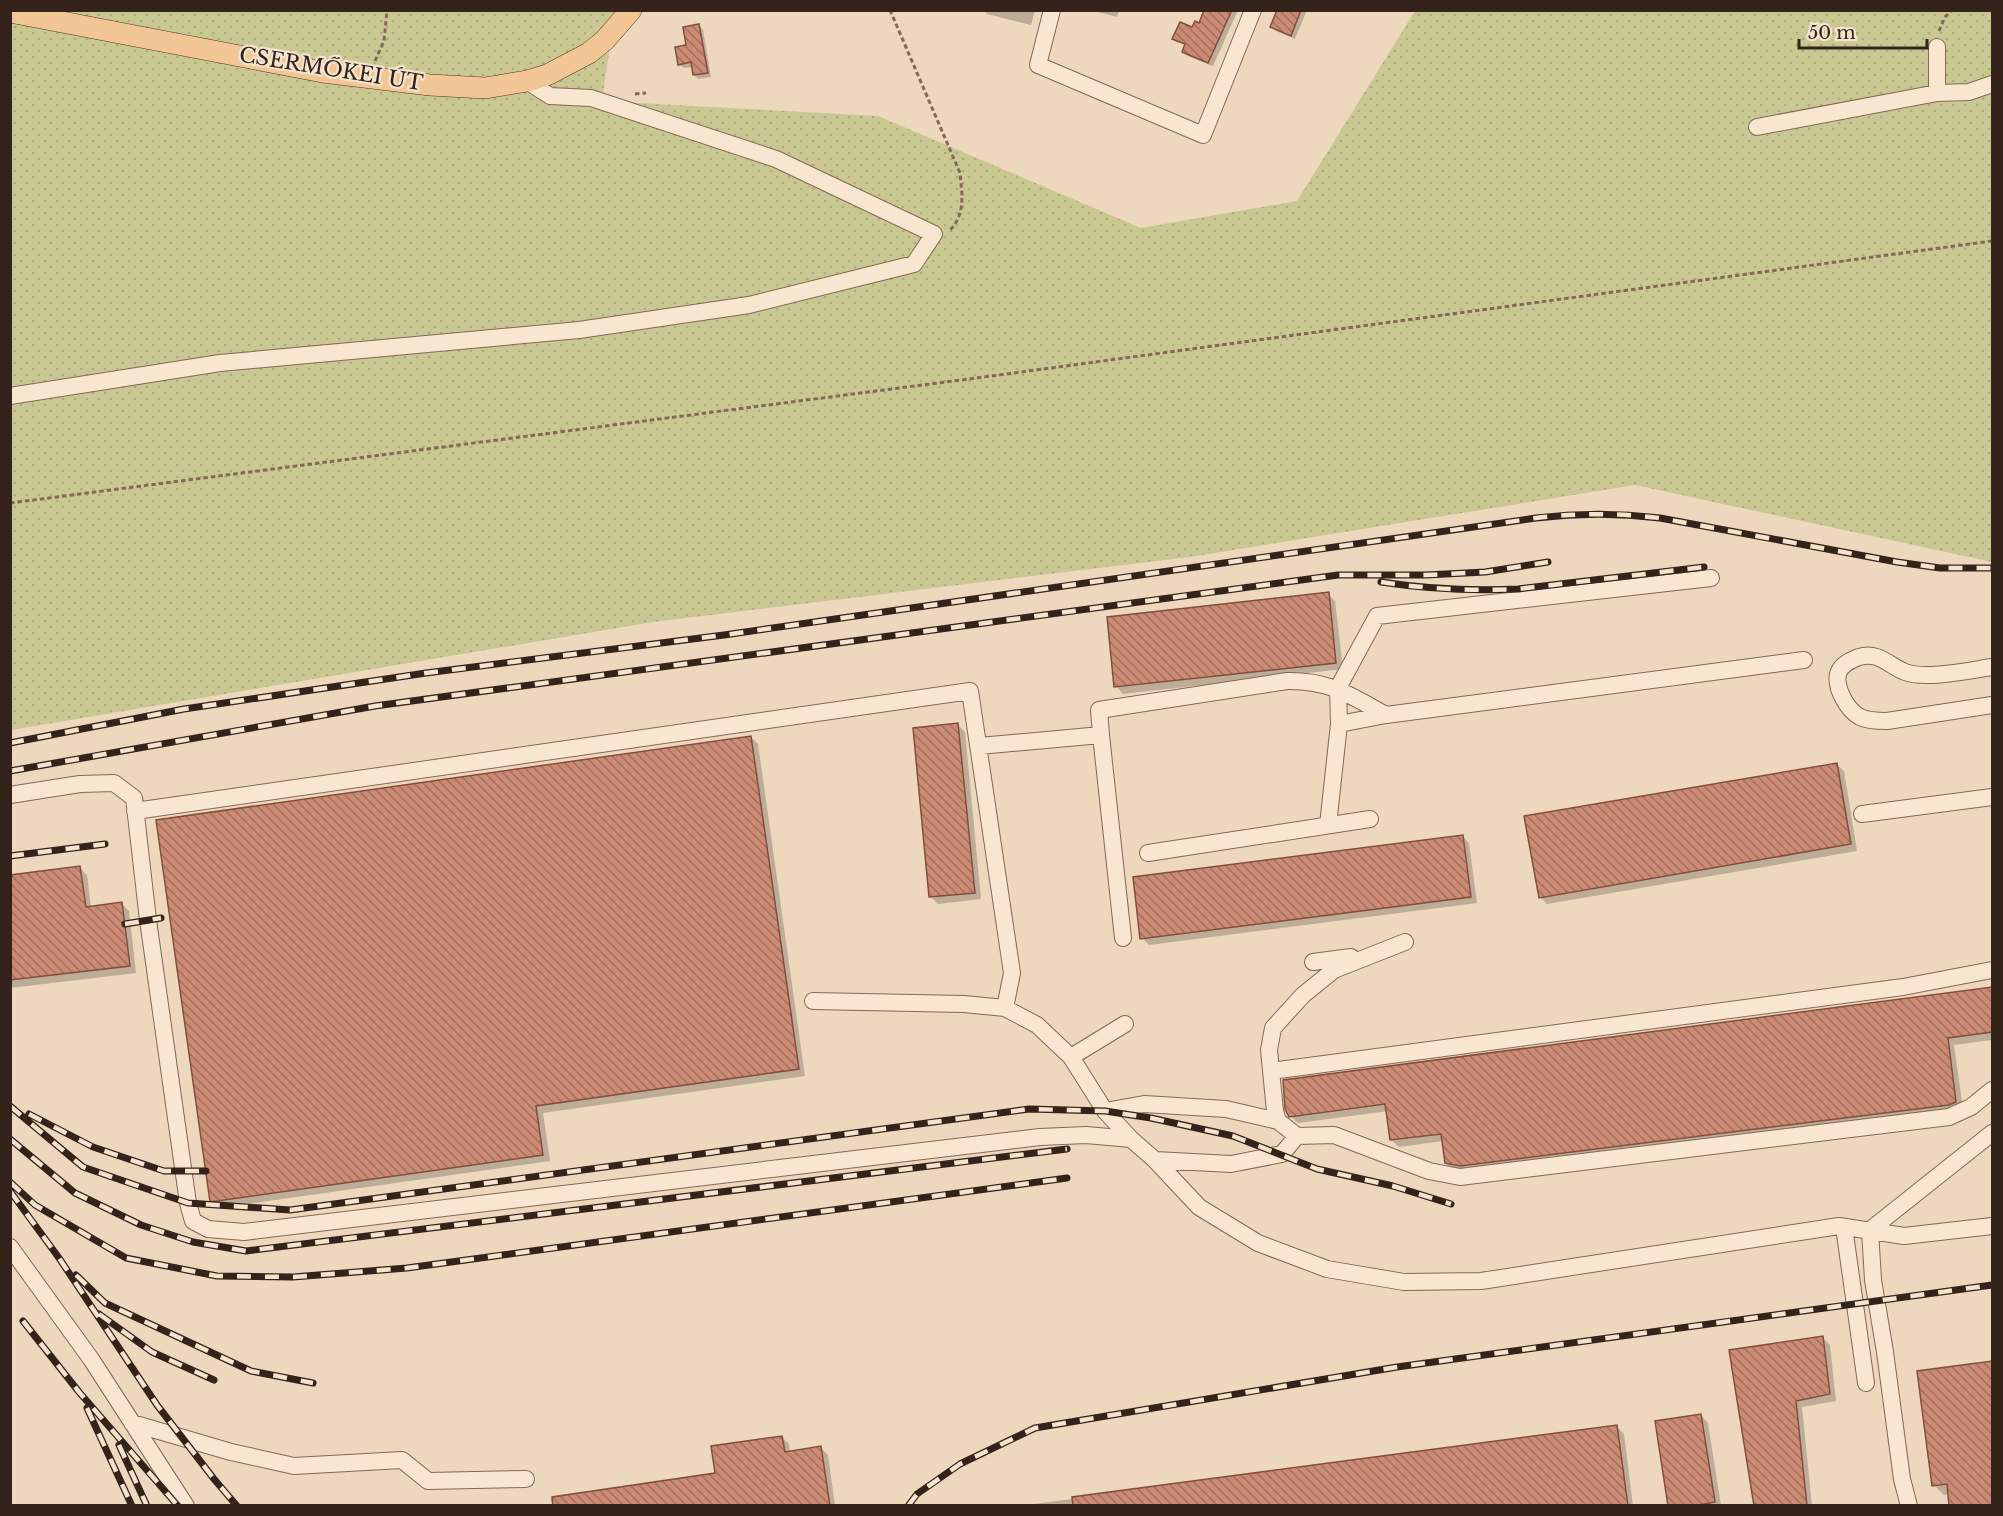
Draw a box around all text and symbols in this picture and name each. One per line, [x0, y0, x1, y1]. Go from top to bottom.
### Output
scale bar [1799, 12, 1926, 50]
text: 50 m [1808, 22, 1856, 44]
street label: CSERMŐKEI ÚT [237, 42, 425, 96]

